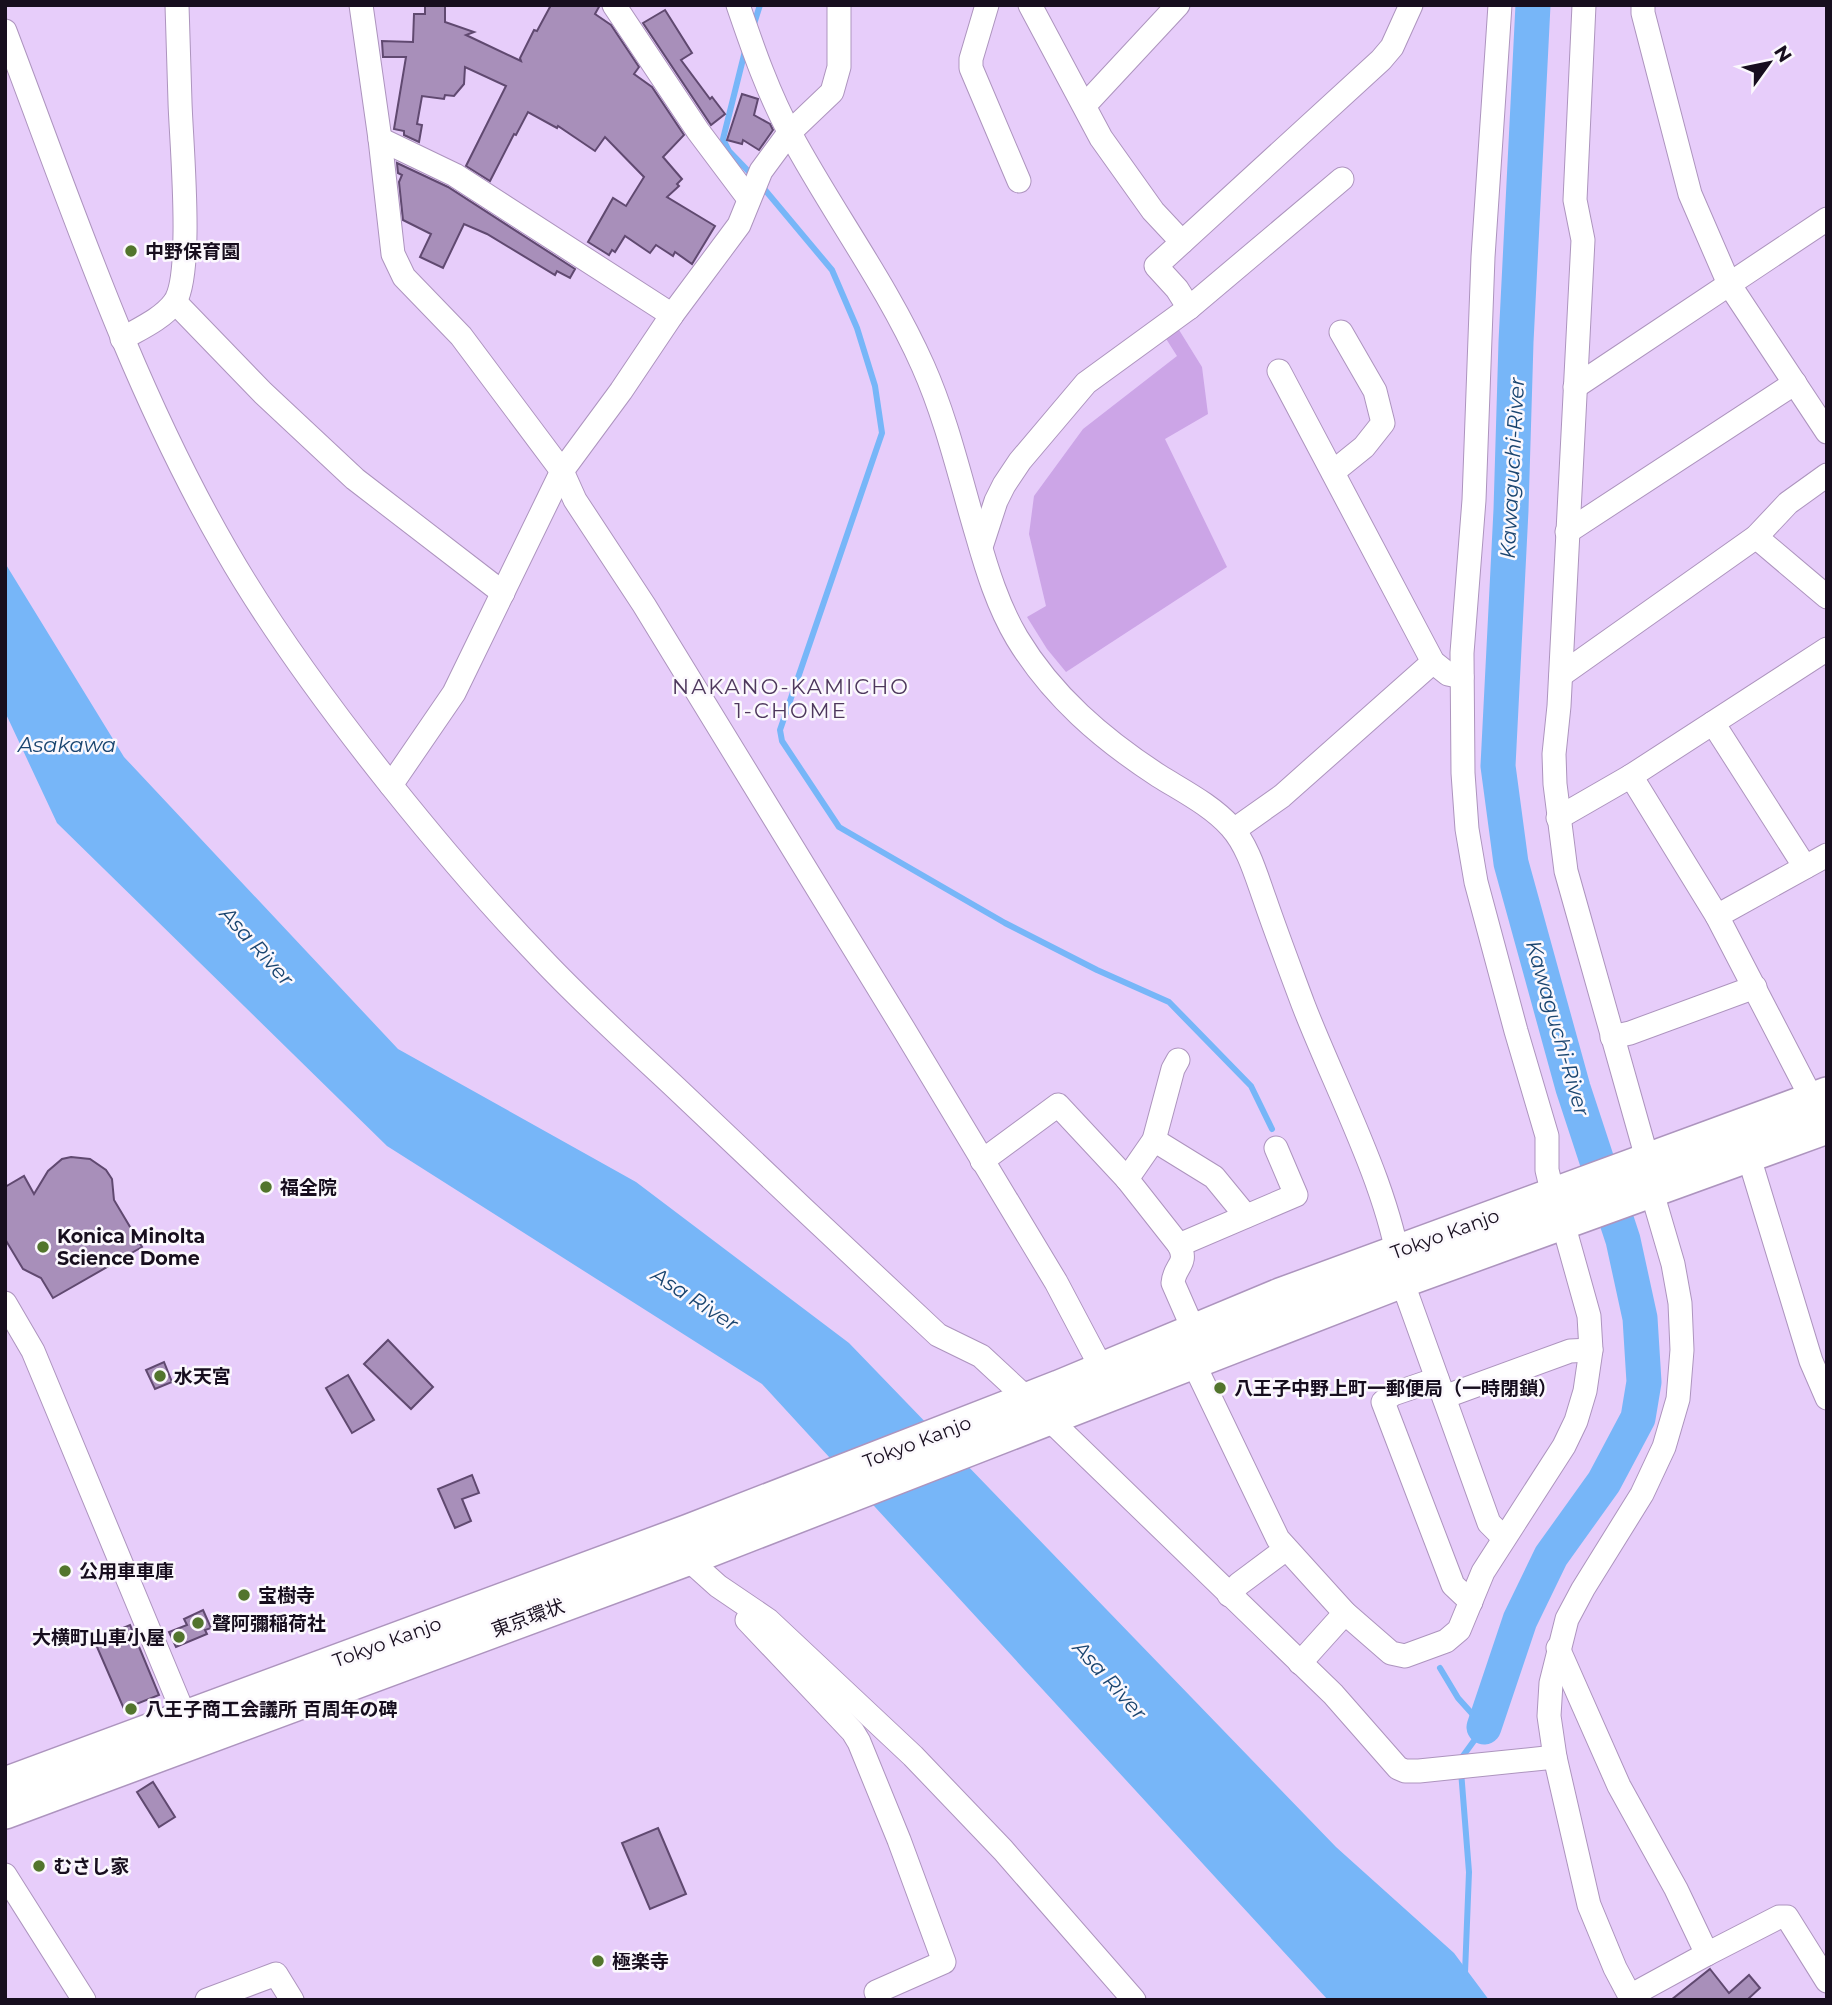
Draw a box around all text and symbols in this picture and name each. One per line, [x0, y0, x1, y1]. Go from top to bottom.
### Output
north arrow [1734, 28, 1804, 98]
text: N [1769, 41, 1797, 67]
place label: 中野保育園 [145, 240, 240, 263]
marker: 中野保育園 [123, 243, 139, 259]
water label: Kawaguchi-River [1495, 376, 1529, 559]
district label: NAKANO-KAMICHO 1-CHOME [672, 674, 910, 723]
water label: Asakawa [16, 732, 116, 757]
water label: Asa River [214, 900, 299, 991]
water label: Kawaguchi-River [1521, 937, 1595, 1119]
place label: 福全院 [280, 1176, 337, 1199]
marker: 福全院 [258, 1179, 274, 1195]
street label: Tokyo Kanjo [1388, 1204, 1503, 1264]
place label: Konica Minolta Science Dome [57, 1225, 205, 1270]
marker: Konica Minolta Science Dome [35, 1239, 51, 1255]
water label: Asa River [645, 1261, 743, 1336]
place label: 水天宮 [174, 1365, 231, 1388]
marker: 水天宮 [152, 1368, 168, 1384]
place label: 八王子中野上町一郵便局（一時閉鎖） [1234, 1377, 1557, 1400]
marker: 八王子中野上町一郵便局（一時閉鎖） [1212, 1380, 1228, 1396]
street label: Tokyo Kanjo [860, 1411, 974, 1473]
place label: 公用車車庫 [79, 1560, 174, 1583]
marker: 公用車車庫 [57, 1563, 73, 1579]
place label: 宝樹寺 [258, 1584, 315, 1607]
marker: 宝樹寺 [236, 1587, 252, 1603]
street label: 東京環状 [488, 1594, 568, 1642]
place label: 聲阿彌稲荷社 [212, 1612, 326, 1635]
street label: Tokyo Kanjo [330, 1612, 445, 1672]
marker: 聲阿彌稲荷社 [190, 1615, 206, 1631]
place label: 大横町山車小屋 [32, 1626, 165, 1649]
marker: 大横町山車小屋 [171, 1629, 187, 1645]
water label: Asa River [1067, 1634, 1152, 1725]
place label: 八王子商工会議所 百周年の碑 [145, 1698, 397, 1721]
marker: 八王子商工会議所 百周年の碑 [123, 1701, 139, 1717]
place label: むさし家 [53, 1855, 129, 1878]
marker: むさし家 [31, 1858, 47, 1874]
place label: 極楽寺 [612, 1950, 669, 1973]
marker: 極楽寺 [590, 1953, 606, 1969]

